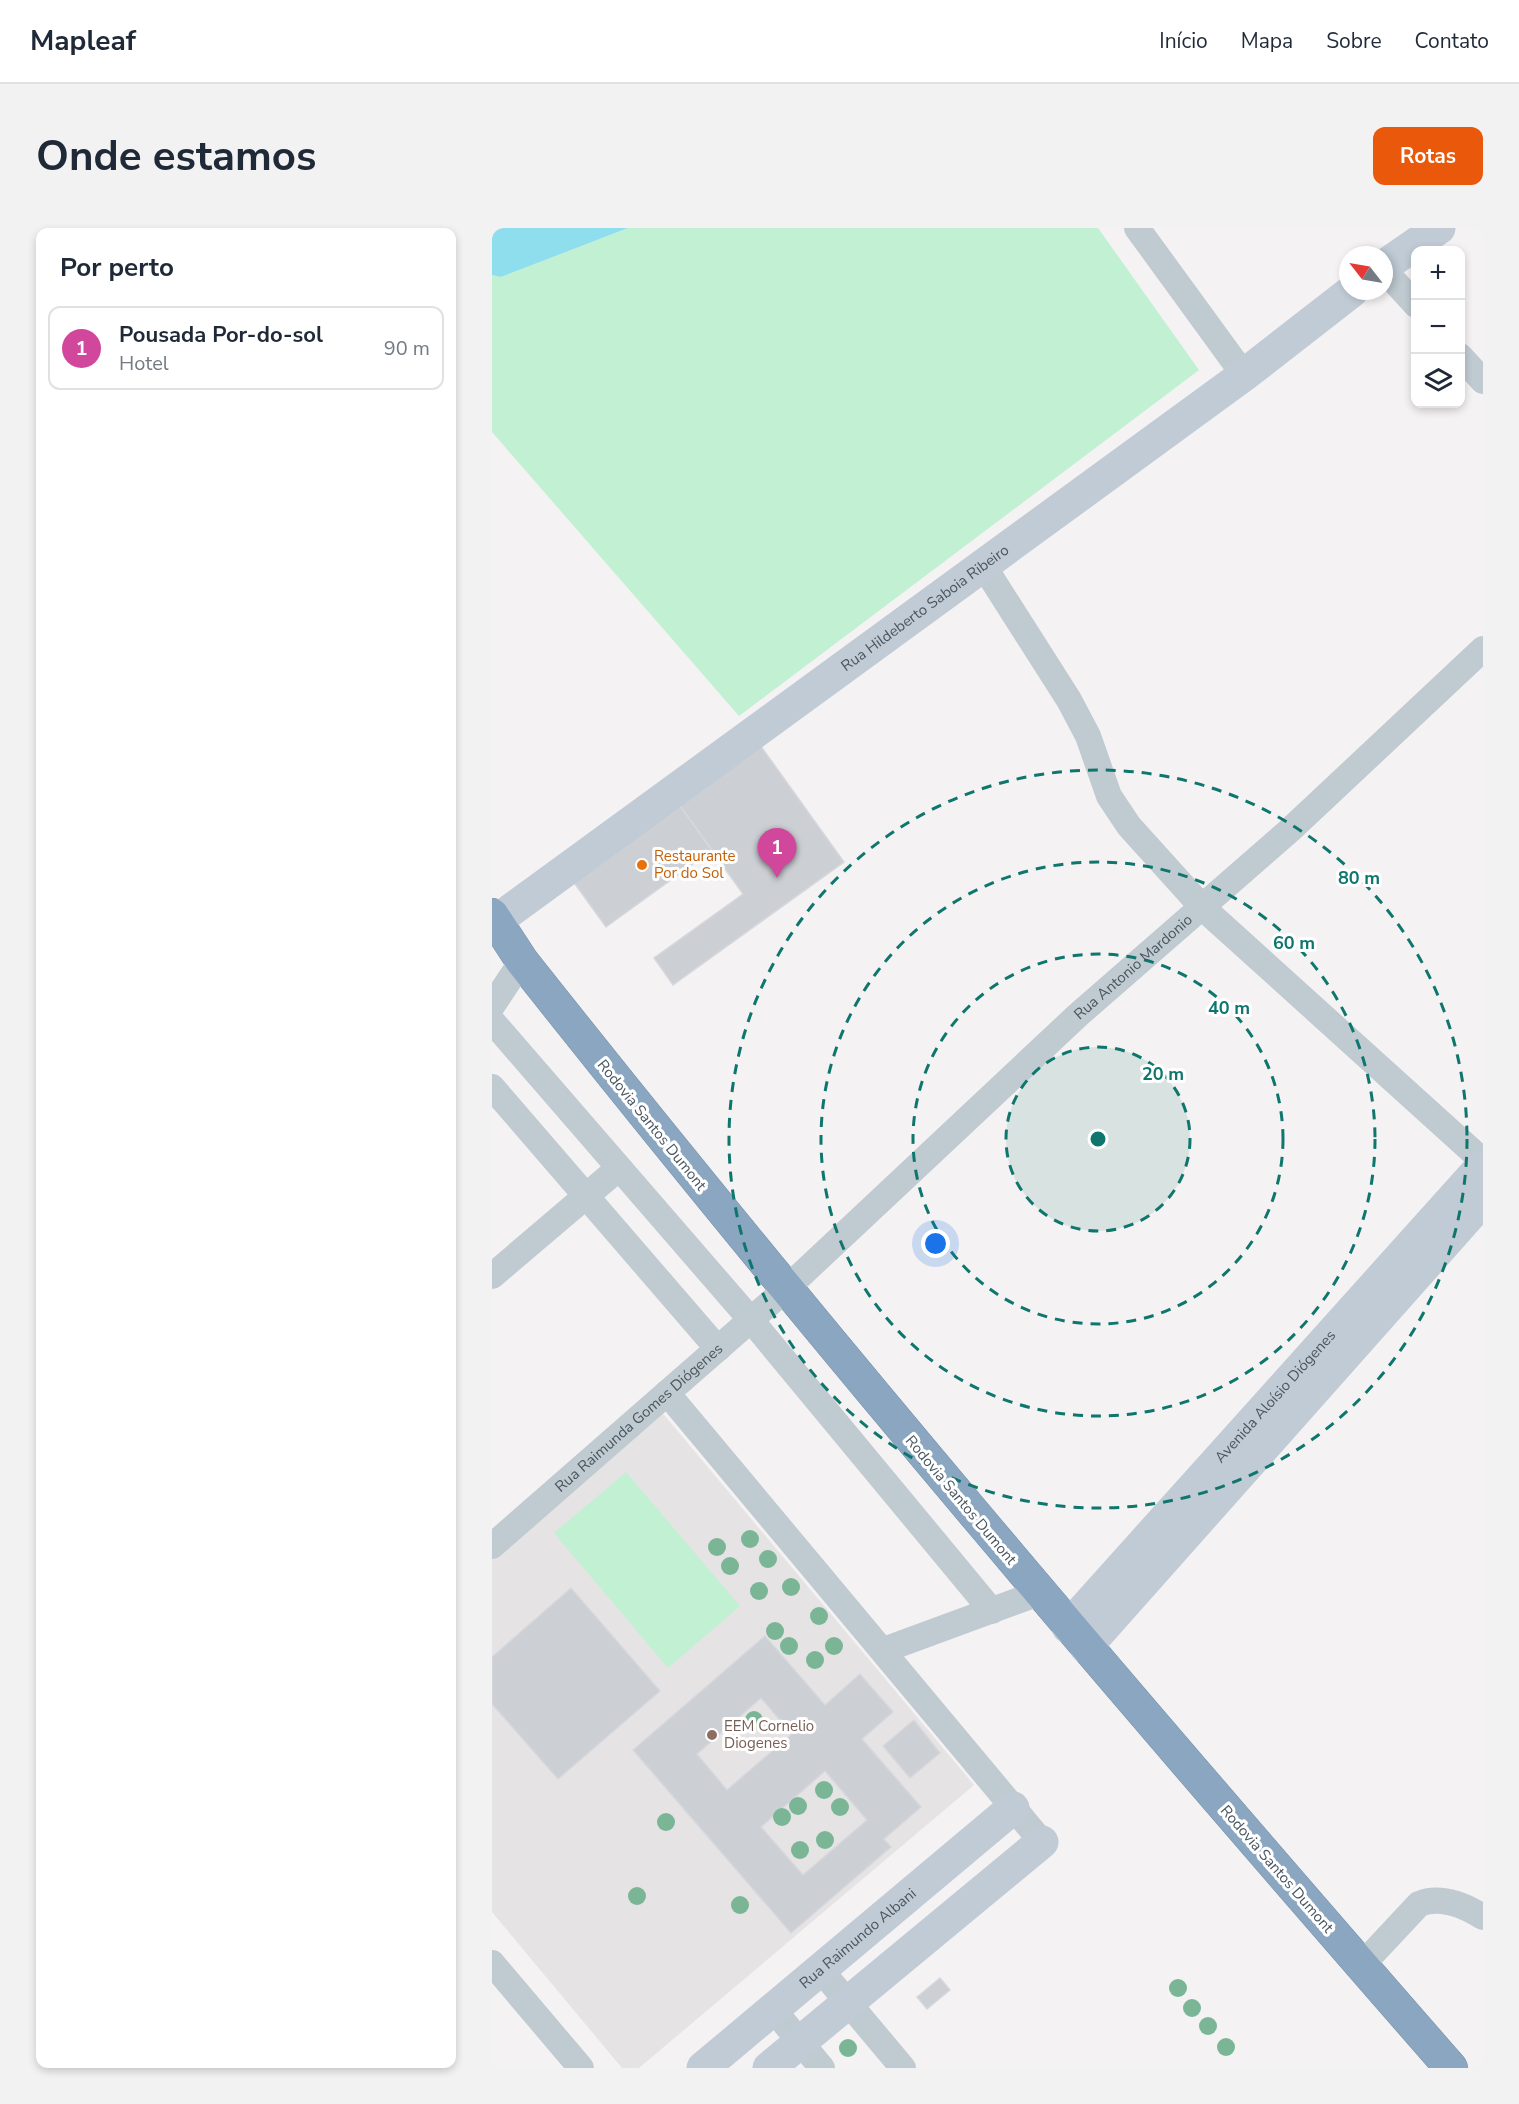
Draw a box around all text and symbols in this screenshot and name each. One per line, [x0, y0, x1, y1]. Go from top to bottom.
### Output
text: Mapleaf [30, 22, 136, 60]
text: Início [1159, 27, 1208, 55]
text: Mapa [1241, 27, 1293, 55]
text: Sobre [1326, 27, 1382, 55]
text: Contato [1415, 27, 1489, 55]
button: Rotas [1373, 127, 1483, 185]
text: Onde estamos [36, 128, 317, 185]
north arrow [1339, 246, 1393, 300]
map controls [1411, 246, 1465, 408]
button: + [1411, 246, 1465, 300]
text: Por perto [60, 250, 174, 285]
button: − [1411, 300, 1465, 354]
text: Pousada Por-do-sol [119, 320, 323, 350]
text: 1 [76, 335, 88, 362]
text: 90 m [384, 335, 430, 362]
text: Hotel [119, 350, 169, 377]
button: layers [1411, 354, 1465, 408]
street label: Rua Hildeberto Saboia Ribeiro [837, 540, 1013, 676]
pin: 1 [758, 828, 796, 878]
place label: Restaurante Por do Sol [654, 846, 736, 883]
marker: Restaurante Por do Sol [635, 858, 649, 872]
text: 80 m [1338, 866, 1380, 890]
street label: Rua Antonio Mardonio [1070, 910, 1197, 1024]
text: 60 m [1273, 931, 1315, 955]
text: 40 m [1208, 996, 1250, 1020]
street label: Rodovia Santos Dumont [593, 1055, 712, 1195]
text: 20 m [1142, 1062, 1184, 1086]
centre of rings [1088, 1129, 1108, 1149]
your location [921, 1229, 950, 1258]
street label: Avenida Aloísio Diógenes [1210, 1326, 1340, 1467]
street label: Rua Raimunda Gomes Diógenes [551, 1339, 727, 1497]
street label: Rodovia Santos Dumont [901, 1431, 1022, 1569]
place label: EEM Cornelio Diogenes [724, 1716, 814, 1753]
marker: EEM Cornelio Diogenes [705, 1728, 719, 1742]
street label: Rodovia Santos Dumont [1216, 1801, 1338, 1938]
street label: Rua Raimundo Albani [795, 1883, 920, 1993]

